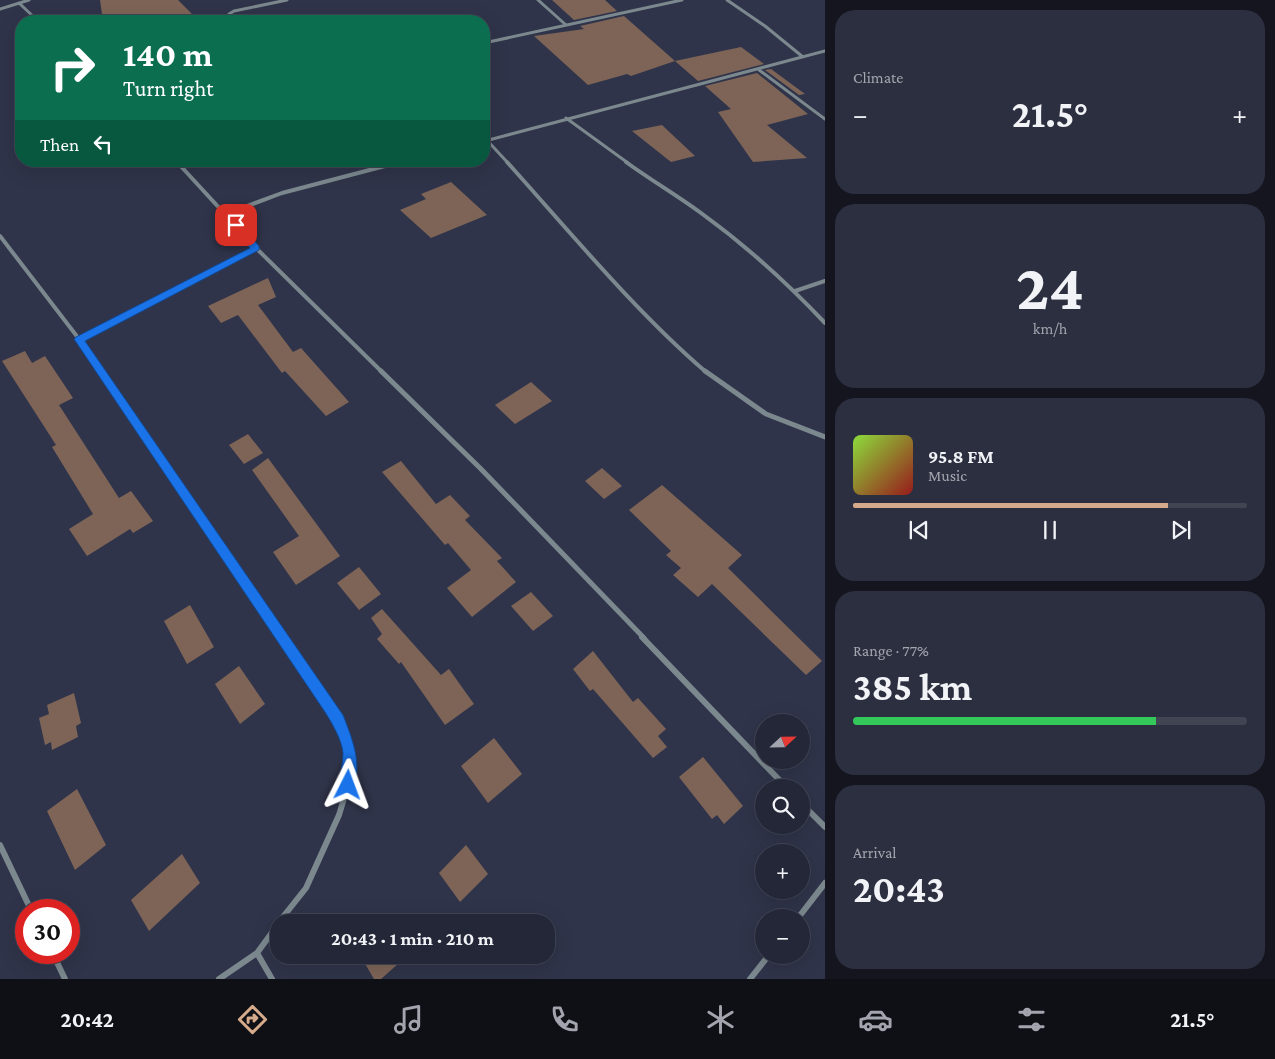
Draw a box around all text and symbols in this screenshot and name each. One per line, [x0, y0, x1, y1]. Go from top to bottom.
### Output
icon: right [40, 35, 105, 100]
text: 140 m [123, 35, 213, 74]
text: Climate [853, 69, 903, 86]
text: Turn right [123, 76, 214, 101]
text: 21.5° [1012, 93, 1088, 135]
text: − [853, 99, 868, 130]
text: + [1232, 99, 1247, 130]
icon: left [89, 130, 117, 158]
text: Then [40, 134, 79, 155]
pin [215, 204, 257, 246]
icon: arrive [222, 211, 250, 239]
text: 24 [1016, 251, 1084, 323]
text: km/h [1033, 320, 1067, 337]
text: 95.8 FM [928, 446, 994, 467]
text: Music [928, 467, 967, 484]
icon: previous [905, 516, 933, 544]
icon: pause [1036, 516, 1064, 544]
icon: next [1167, 516, 1195, 544]
text: Range · 77% [853, 642, 929, 659]
text: 385 km [853, 666, 972, 708]
north arrow [755, 714, 810, 769]
map controls [755, 714, 810, 964]
position arrow [321, 758, 373, 810]
button: search [755, 779, 810, 834]
button: + [755, 844, 810, 899]
text: Arrival [853, 844, 897, 861]
text: 20:43 [853, 868, 945, 910]
speed limit sign: 30 [15, 899, 80, 964]
button: − [755, 909, 810, 964]
text: 20:43 · 1 min · 210 m [331, 928, 494, 949]
icon: directions [235, 1002, 270, 1037]
icon: music [391, 1002, 426, 1037]
icon: phone [547, 1002, 582, 1037]
icon: climate [703, 1002, 738, 1037]
icon: car [858, 1002, 893, 1037]
icon: filters [1014, 1002, 1049, 1037]
text: 20:42 [60, 1007, 114, 1032]
text: 21.5° [1170, 1007, 1215, 1032]

